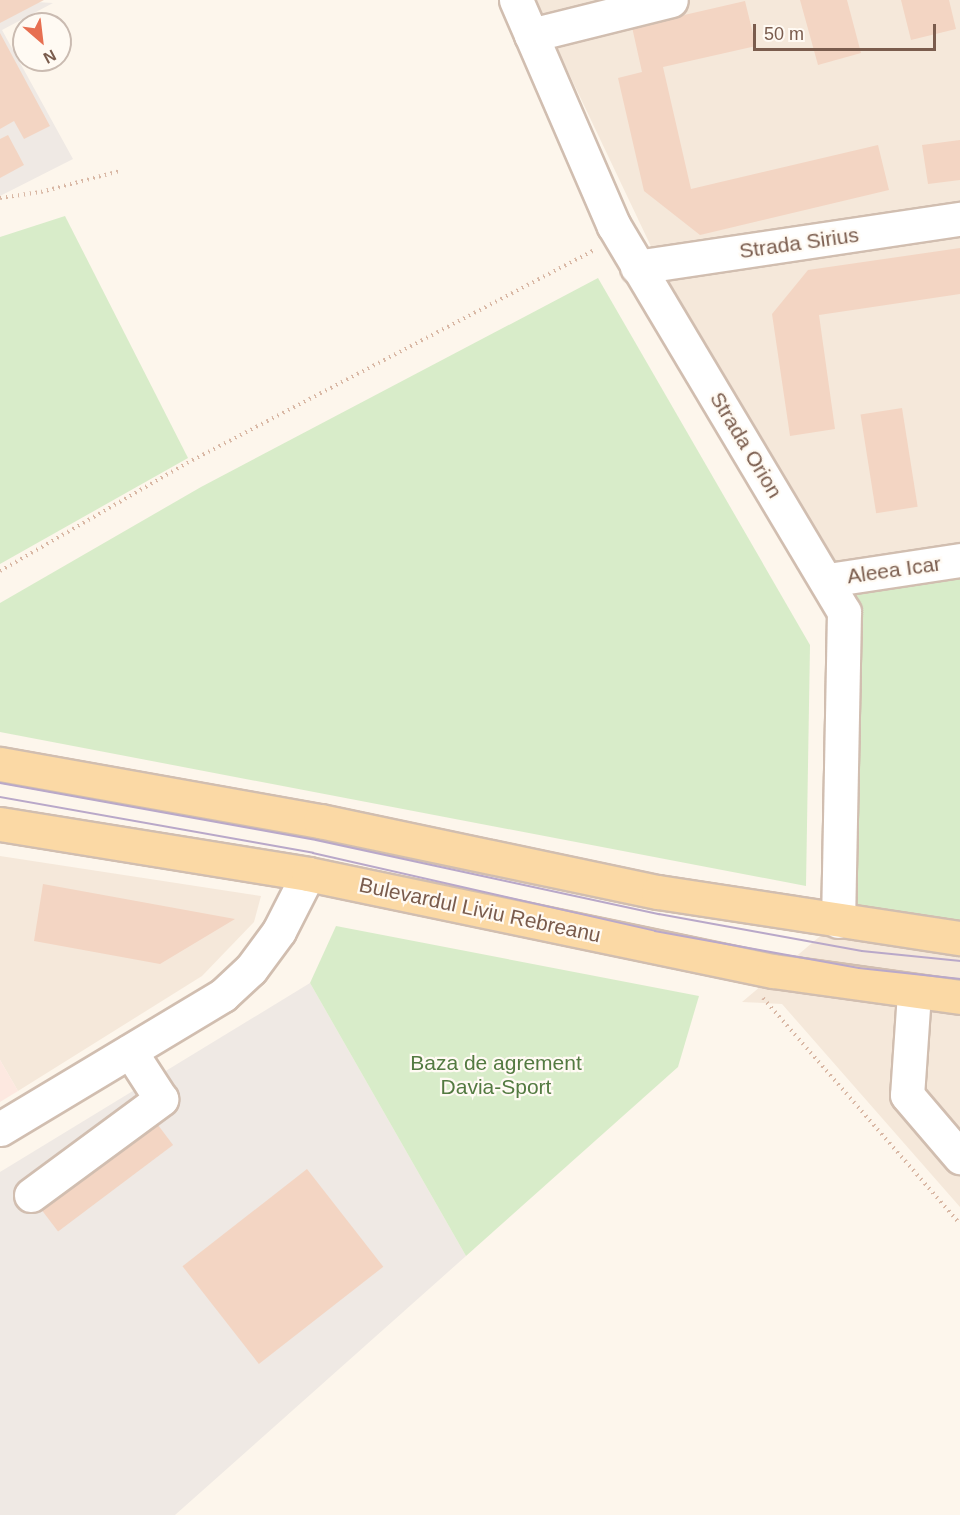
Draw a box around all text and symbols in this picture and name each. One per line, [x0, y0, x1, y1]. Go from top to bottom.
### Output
north arrow [12, 12, 72, 72]
scale bar [756, 12, 939, 50]
text: 50 m [764, 24, 804, 44]
text: N [41, 46, 59, 67]
street label: Strada Sirius [738, 222, 860, 264]
street label: Strada Orion [705, 387, 787, 503]
street label: Aleea Icar [845, 551, 943, 589]
street label: Bulevardul Liviu Rebreanu [357, 872, 603, 948]
park label: Baza de agrement Davia-Sport [410, 1050, 582, 1100]

